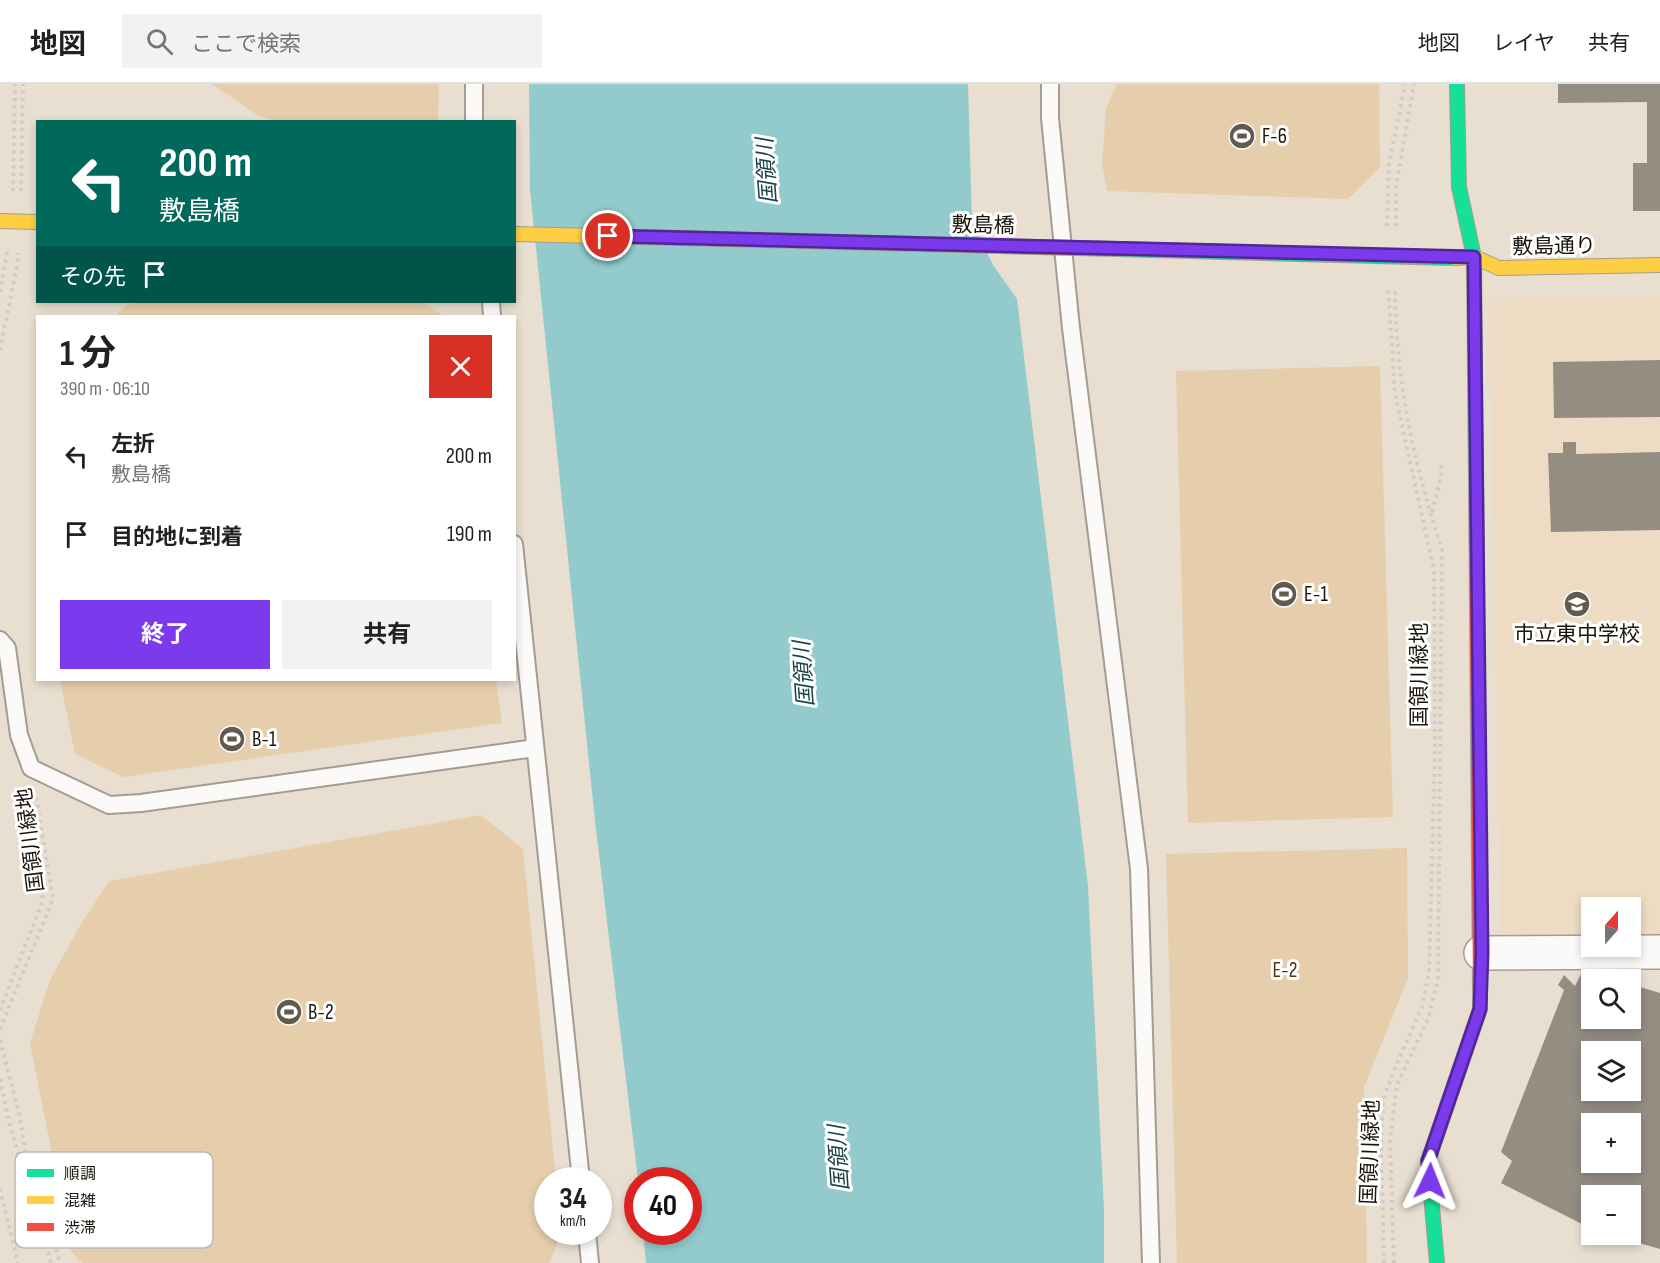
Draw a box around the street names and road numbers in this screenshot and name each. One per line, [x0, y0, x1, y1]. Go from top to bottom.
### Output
street label: 敷島橋 [951, 212, 1015, 239]
street label: 敷島通り [1512, 233, 1596, 260]
street label: 国領川緑地 [1407, 623, 1432, 728]
street label: 国領川緑地 [12, 786, 49, 894]
street label: 国領川緑地 [1356, 1099, 1385, 1205]

